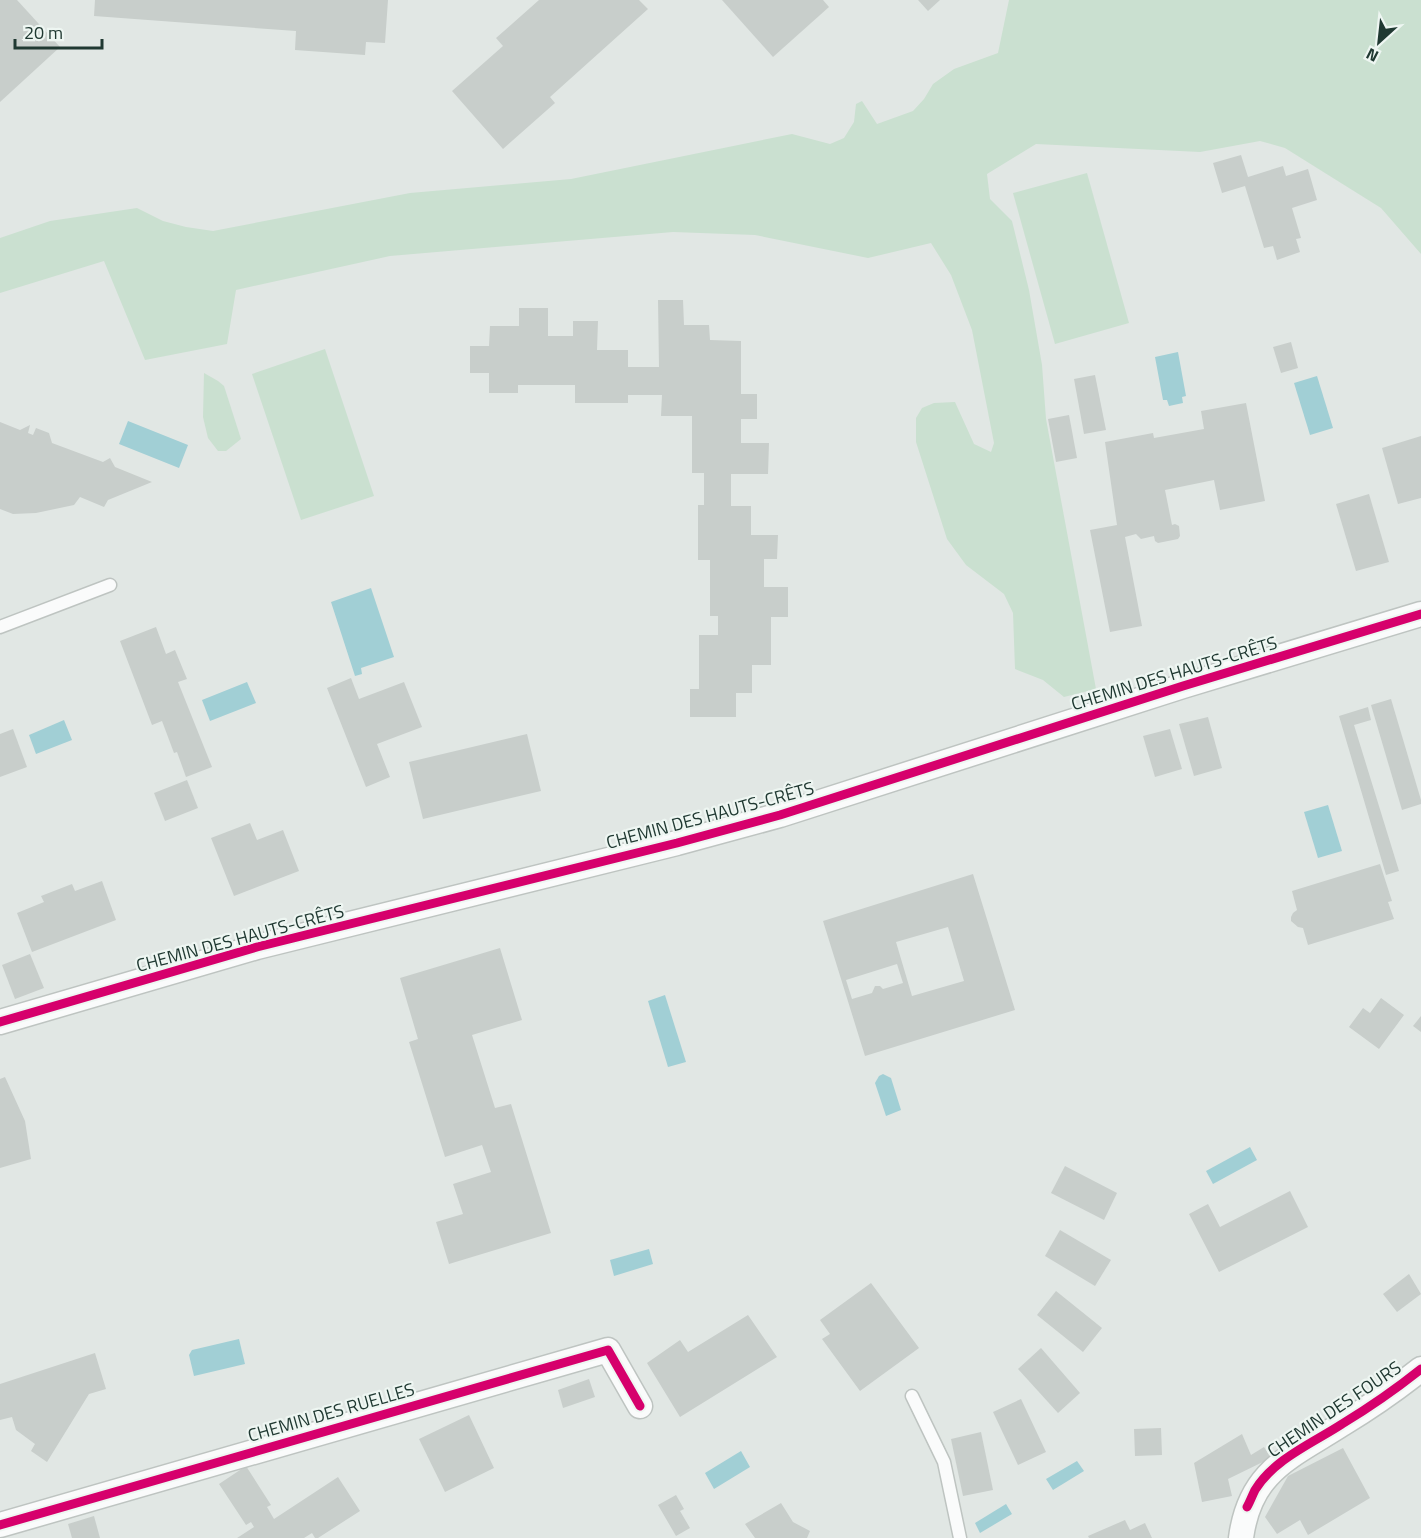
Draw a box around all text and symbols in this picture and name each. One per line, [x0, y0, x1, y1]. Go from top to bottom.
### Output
scale bar [15, 12, 102, 50]
north arrow [1349, 12, 1409, 72]
text: 20 m [24, 19, 63, 46]
text: N [1362, 42, 1383, 69]
street label: CHEMIN DES HAUTS-CRÊTS [1068, 629, 1280, 717]
street label: CHEMIN DES HAUTS-CRÊTS [603, 774, 817, 856]
street label: CHEMIN DES HAUTS-CRÊTS [133, 897, 347, 979]
street label: CHEMIN DES FOURS [1262, 1354, 1406, 1464]
street label: CHEMIN DES RUELLES [244, 1375, 418, 1449]

